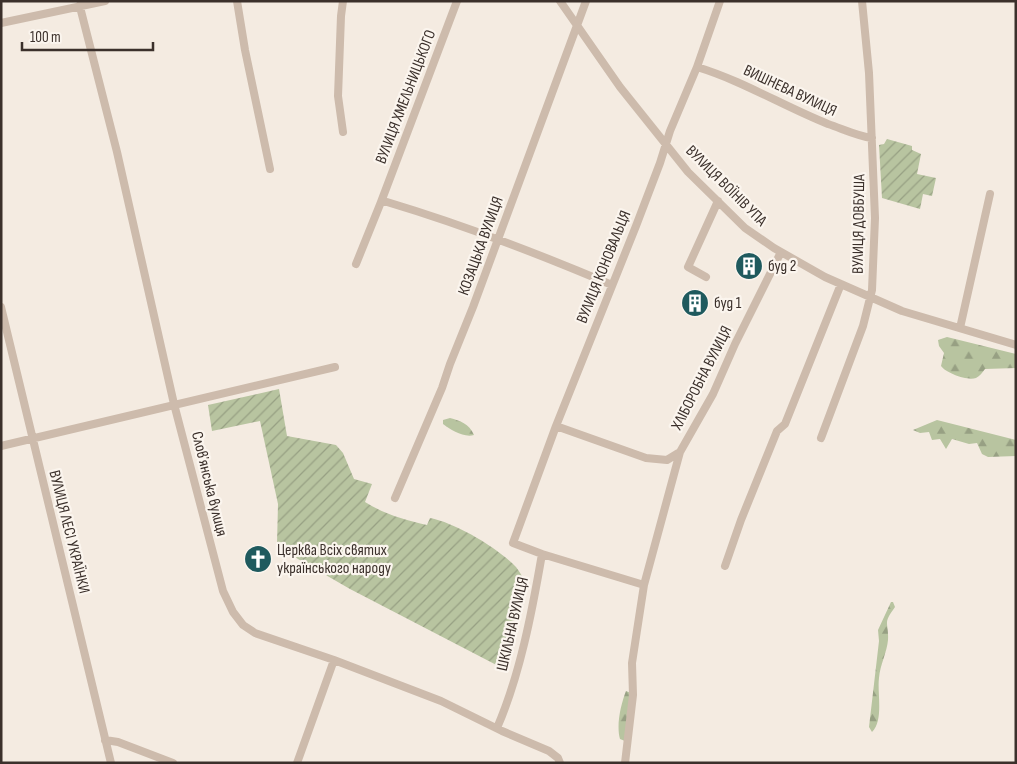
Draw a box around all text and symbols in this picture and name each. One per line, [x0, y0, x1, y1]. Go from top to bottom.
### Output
scale bar [22, 20, 154, 52]
street label: ВУЛИЦЯ ХМЕЛЬНИЦЬКОГО [372, 27, 440, 167]
text: 100 m [30, 28, 61, 47]
street label: ВИШНЕВА ВУЛИЦЯ [740, 61, 840, 121]
street label: ВУЛИЦЯ ВОЇНІВ УПА [682, 142, 771, 231]
street label: ВУЛИЦЯ ДОВБУША [849, 174, 869, 274]
street label: КОЗАЦЬКА ВУЛИЦЯ [454, 194, 508, 298]
street label: ВУЛИЦЯ КОНОВАЛЬЦЯ [573, 208, 635, 326]
building icon: буд 2 [734, 251, 764, 281]
place label: буд 2 [768, 257, 796, 276]
building icon: буд 1 [680, 288, 710, 318]
place label: буд 1 [714, 294, 742, 313]
street label: ХЛІБОРОБНА ВУЛИЦЯ [667, 323, 736, 434]
street label: Словʼянська вулиця [187, 430, 231, 538]
street label: ВУЛИЦЯ ЛЕСІ УКРАЇНКИ [45, 468, 93, 596]
place label: Церква Всіх святих українського народу [277, 541, 391, 578]
church icon: Церква Всіх святих українського народу [243, 544, 273, 574]
street label: ШКІЛЬНА ВУЛИЦЯ [493, 575, 533, 673]

